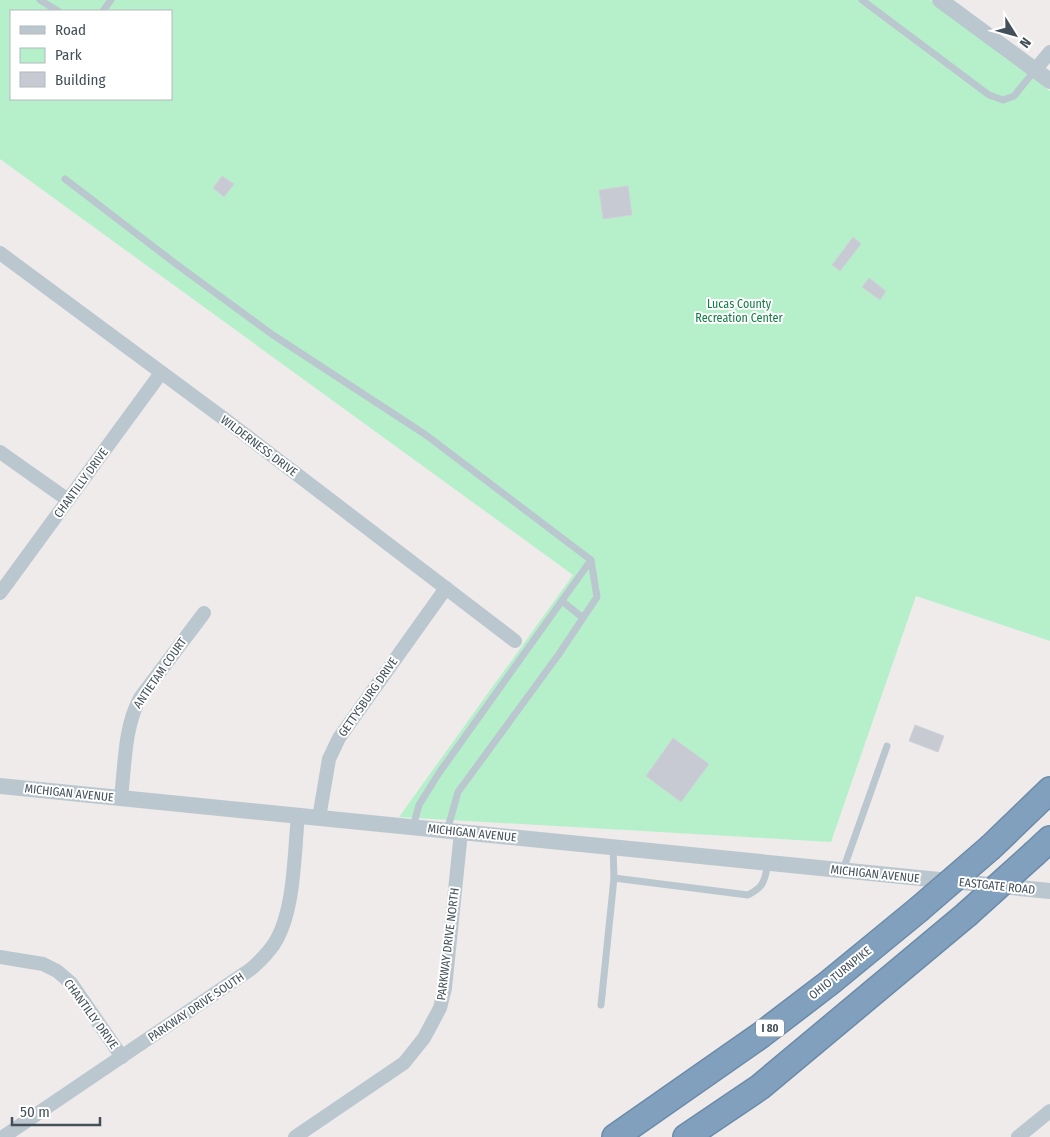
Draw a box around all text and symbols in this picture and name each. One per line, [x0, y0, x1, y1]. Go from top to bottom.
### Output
legend [10, 10, 172, 100]
north arrow [990, 10, 1040, 60]
text: Road [55, 21, 86, 39]
text: N [1016, 34, 1034, 51]
text: Park [55, 46, 82, 64]
text: Building [55, 71, 106, 89]
park label: Lucas County Recreation Center [695, 297, 783, 325]
street label: WILDERNESS DRIVE [218, 413, 300, 480]
street label: CHANTILLY DRIVE [51, 445, 111, 520]
street label: ANTIETAM COURT [131, 635, 190, 711]
street label: GETTYSBURG DRIVE [335, 654, 401, 739]
street label: MICHIGAN AVENUE [24, 781, 115, 805]
street label: MICHIGAN AVENUE [427, 821, 518, 845]
street label: MICHIGAN AVENUE [830, 862, 921, 886]
street label: EASTGATE ROAD [958, 875, 1036, 897]
street label: PARKWAY DRIVE NORTH [434, 887, 462, 1001]
street label: OHIO TURNPIKE [806, 943, 874, 1002]
street label: PARKWAY DRIVE SOUTH [145, 970, 247, 1044]
street label: CHANTILLY DRIVE [61, 977, 121, 1052]
road number: I 80 [756, 1020, 784, 1036]
scale bar [12, 1094, 100, 1126]
text: 50 m [20, 1103, 50, 1121]

